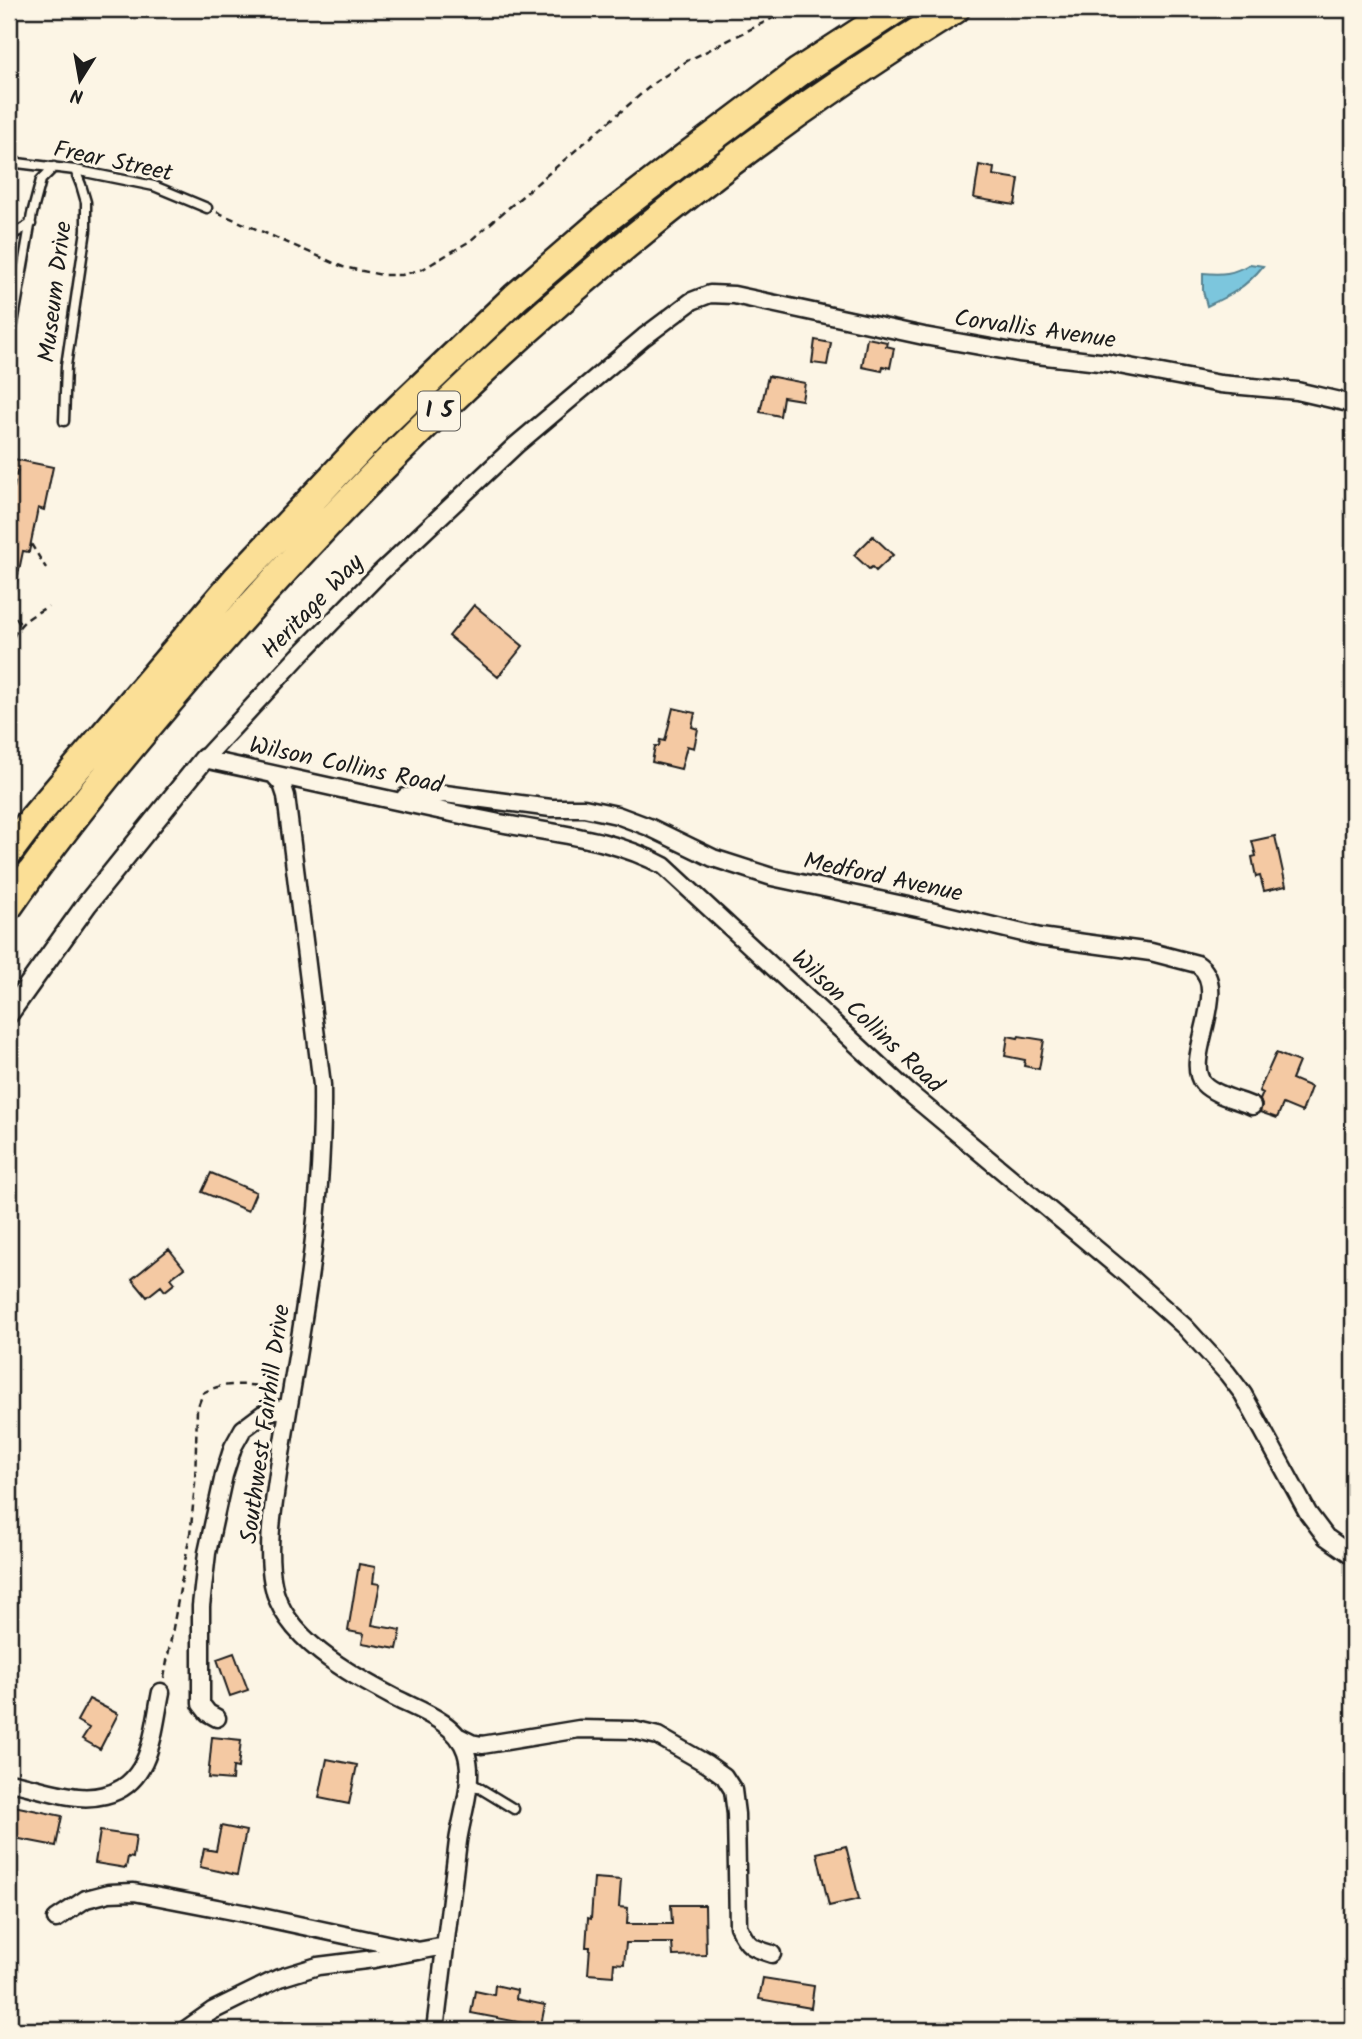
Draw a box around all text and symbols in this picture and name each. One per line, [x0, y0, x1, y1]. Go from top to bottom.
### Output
north arrow [46, 46, 116, 116]
text: N [68, 79, 86, 111]
street label: Frear Street [50, 130, 177, 194]
street label: Museum Drive [28, 219, 84, 365]
street label: Corvallis Avenue [952, 299, 1118, 361]
road number: I 5 [418, 392, 460, 430]
street label: Heritage Way [252, 545, 374, 669]
street label: Wilson Collins Road [245, 726, 448, 806]
street label: Medford Avenue [800, 842, 966, 914]
street label: Wilson Collins Road [782, 940, 953, 1104]
street label: Southwest Fairhill Drive [230, 1302, 302, 1546]

